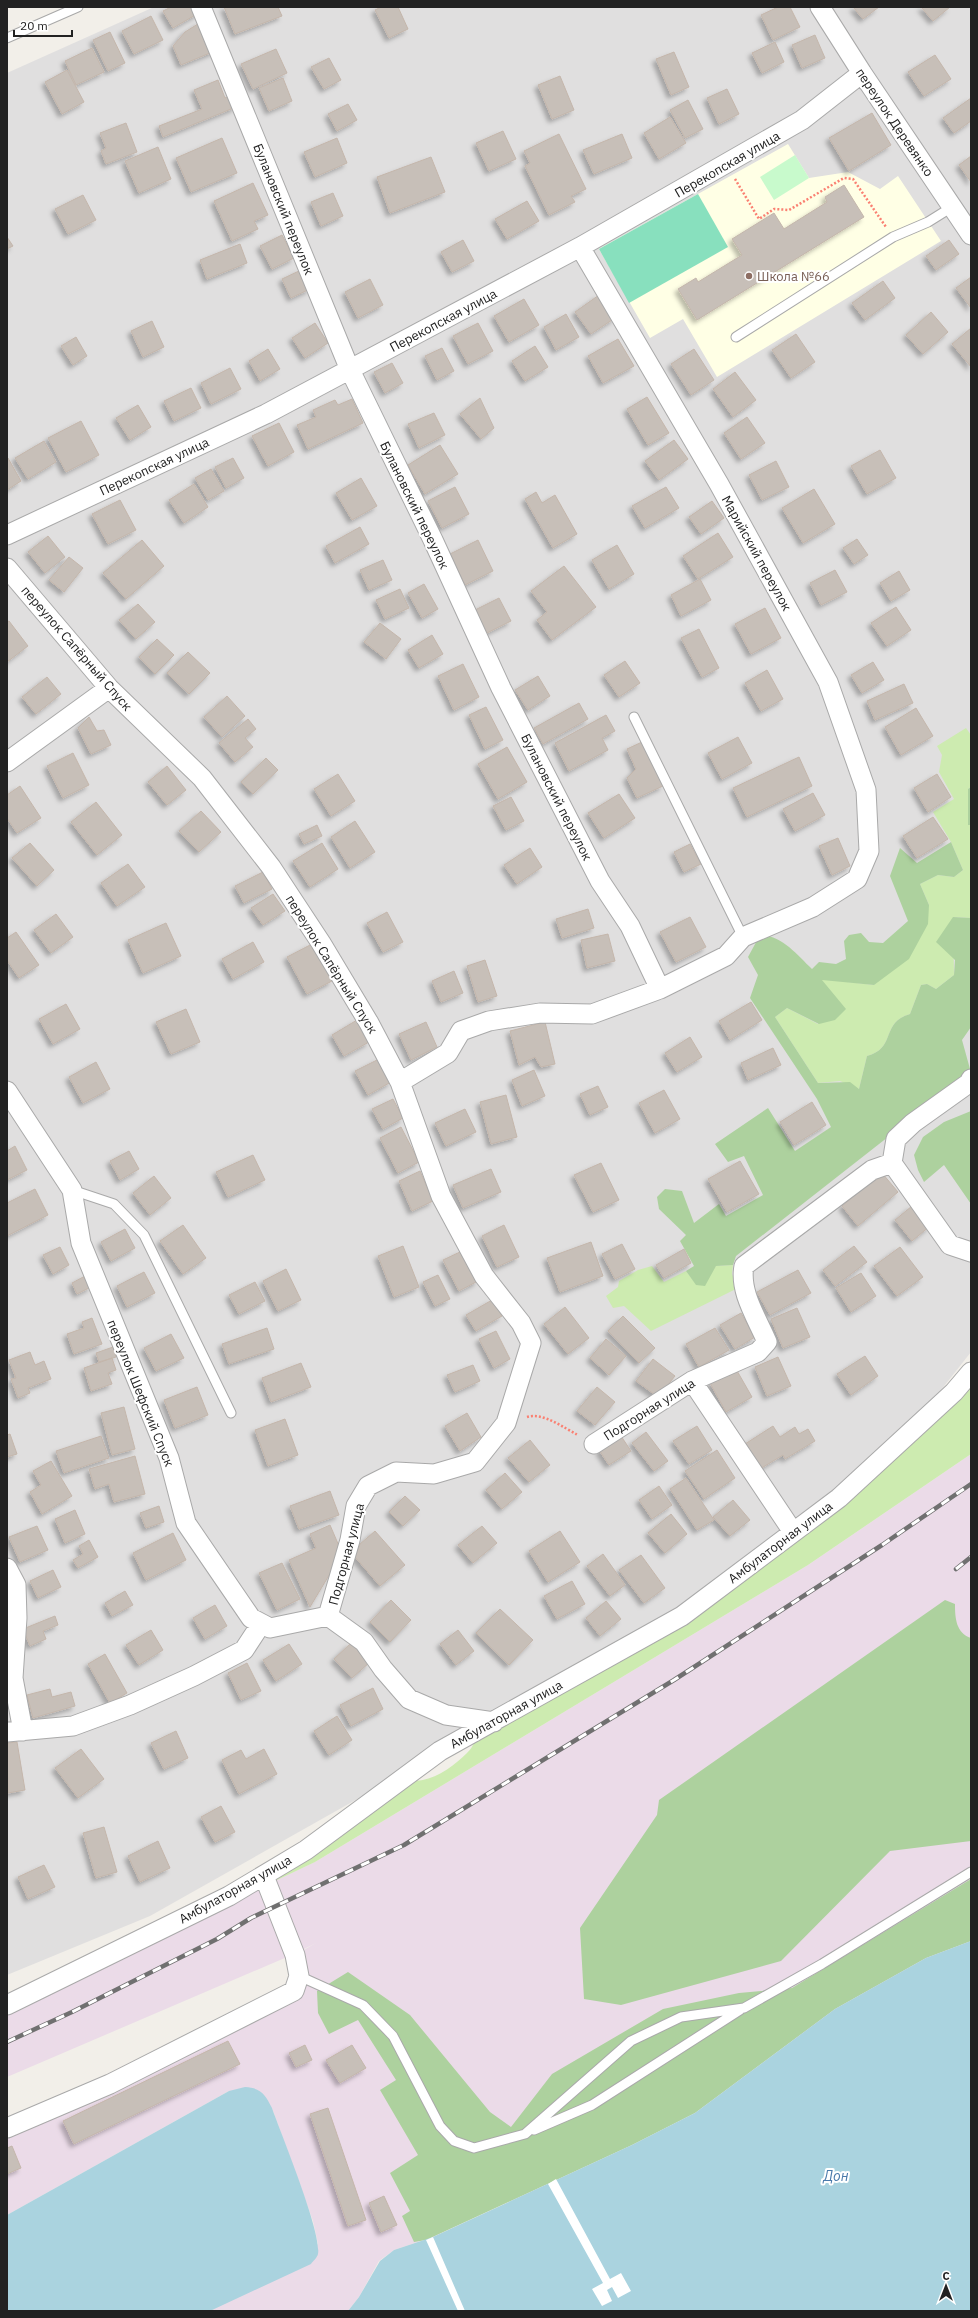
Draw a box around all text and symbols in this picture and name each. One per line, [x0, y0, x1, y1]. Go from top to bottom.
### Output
scale bar [14, 12, 72, 38]
text: 20 m [20, 18, 48, 33]
street label: переулок Деревянко [852, 65, 937, 180]
street label: Перекопская улица [671, 127, 783, 202]
street label: Булановский переулок [249, 141, 318, 277]
place label: Школа №66 [757, 268, 830, 285]
marker: Школа №66 [744, 271, 754, 281]
street label: Перекопская улица [387, 285, 500, 356]
street label: Перекопская улица [97, 434, 212, 499]
street label: Булановский переулок [376, 438, 453, 572]
street label: Марийский переулок [718, 492, 795, 614]
street label: переулок Сапёрный Спуск [17, 582, 136, 715]
street label: Булановский переулок [517, 731, 596, 864]
street label: переулок Сапёрный Спуск [282, 892, 381, 1037]
street label: переулок Шефский Спуск [103, 1317, 178, 1469]
street label: Подгорная улица [600, 1374, 698, 1444]
street label: Амбулаторная улица [725, 1498, 836, 1587]
street label: Подгорная улица [325, 1501, 368, 1607]
street label: Амбулаторная улица [447, 1676, 566, 1753]
street label: Амбулаторная улица [176, 1851, 295, 1928]
water label: Дон [821, 2167, 849, 2185]
north arrow [926, 2266, 966, 2306]
text: С [942, 2269, 950, 2283]

